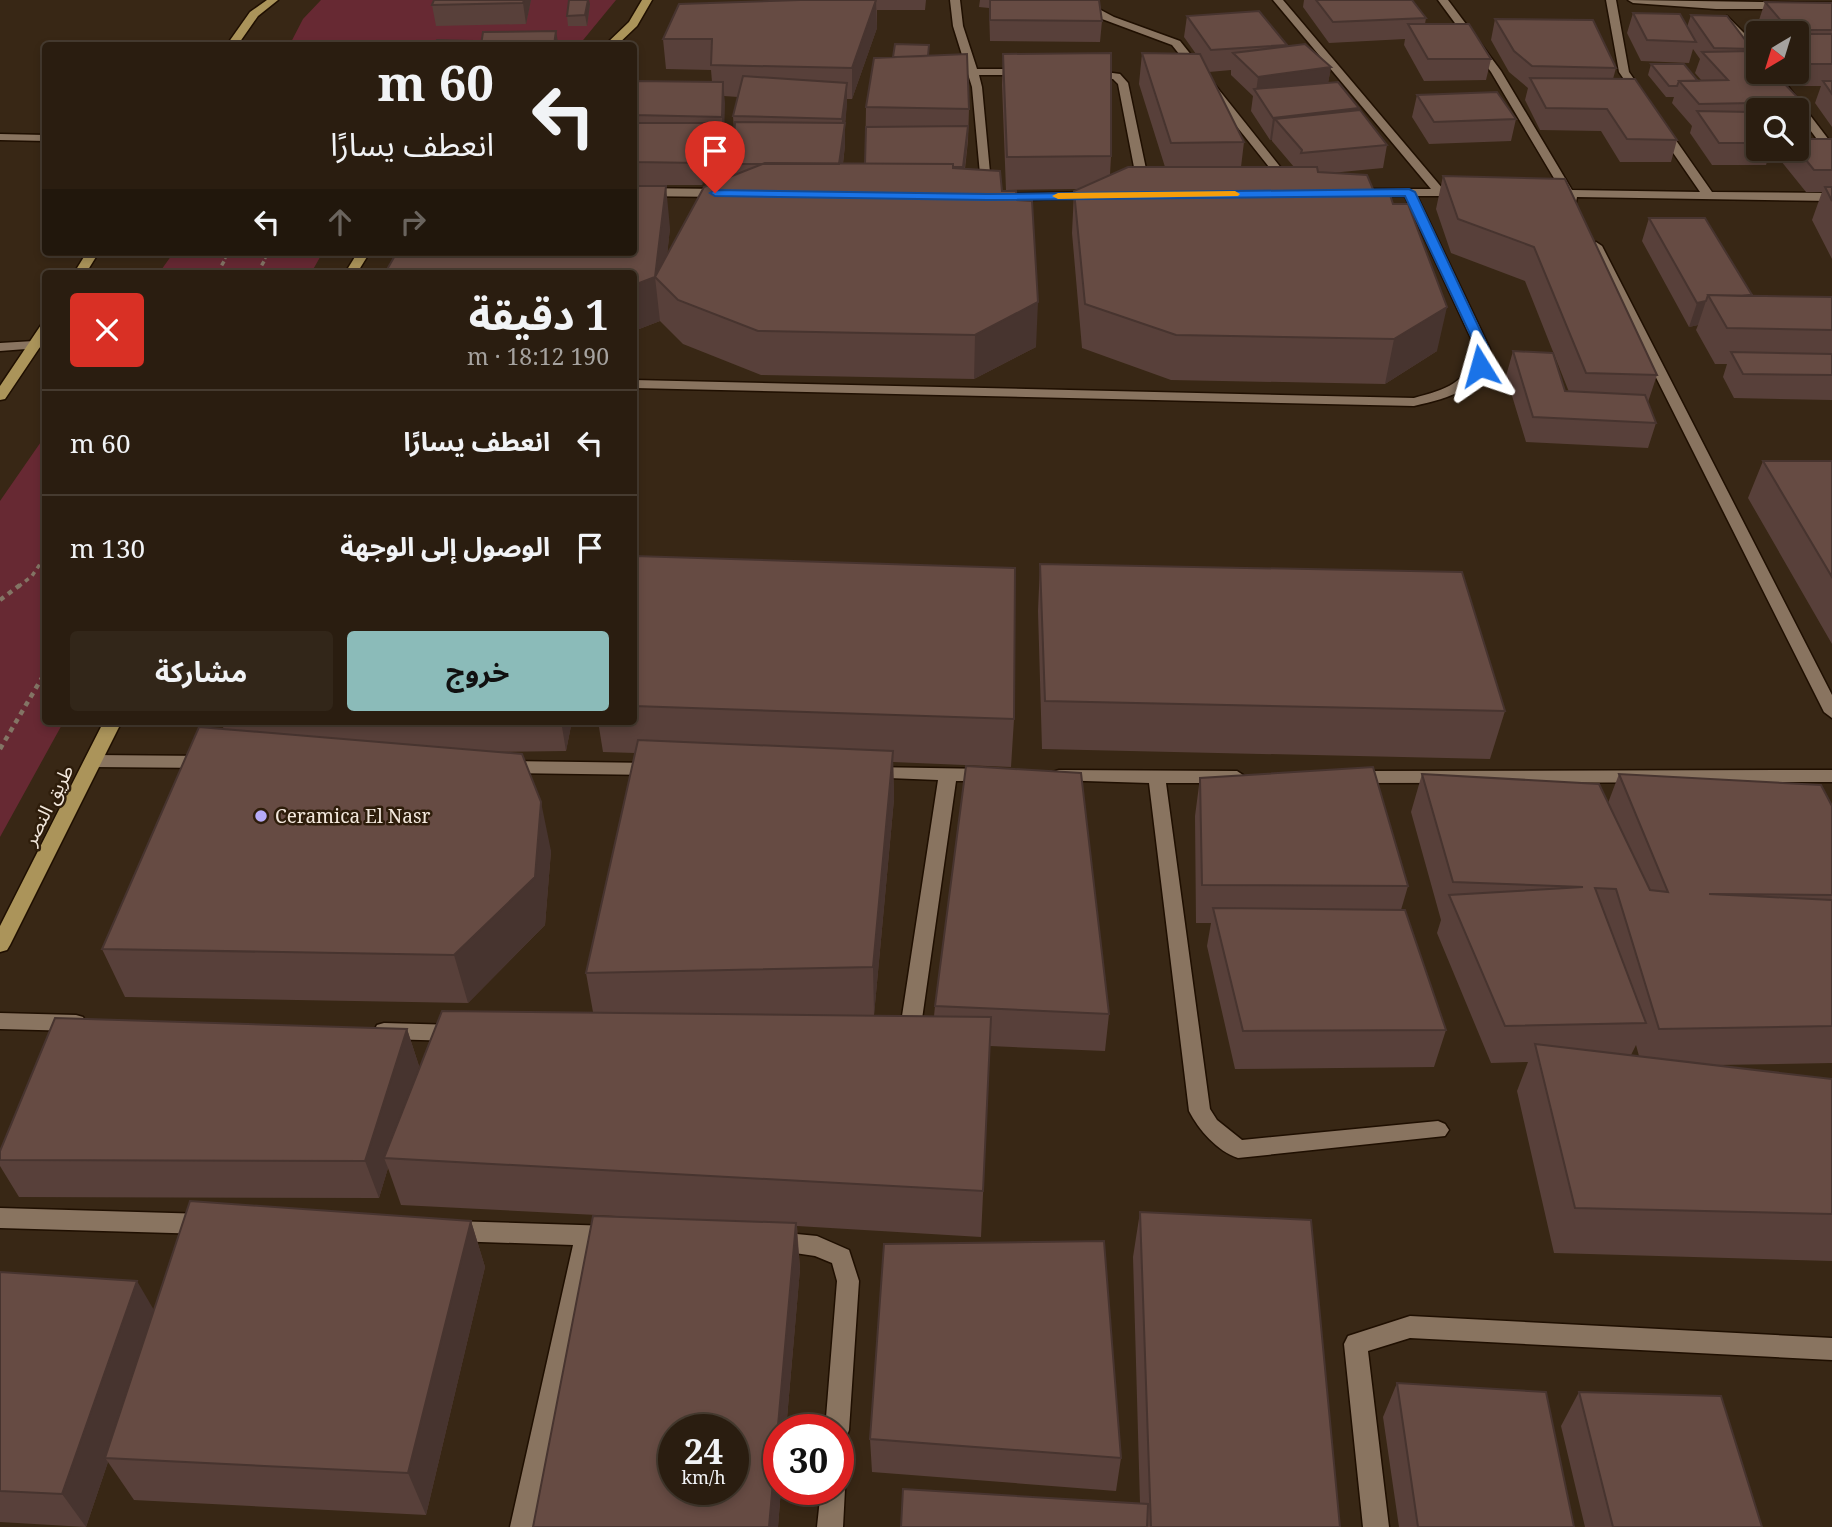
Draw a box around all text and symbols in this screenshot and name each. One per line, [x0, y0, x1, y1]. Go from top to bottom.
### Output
north arrow [1746, 21, 1810, 84]
map controls [1746, 21, 1809, 161]
text: 60 m [378, 49, 494, 115]
icon: left [518, 70, 609, 161]
button: search [1746, 98, 1809, 161]
pin [685, 121, 745, 193]
text: انعطف يسارًا [330, 122, 494, 165]
icon: arrive [696, 132, 734, 170]
icon: left [248, 203, 286, 241]
icon: ahead [321, 203, 359, 241]
icon: right [394, 203, 432, 241]
text: 1 دقيقة [469, 285, 609, 342]
button: close [70, 293, 144, 367]
position arrow [1443, 329, 1517, 403]
text: 190 m · 18:12 [467, 340, 609, 372]
text: انعطف يسارًا [404, 423, 550, 459]
icon: left [571, 424, 609, 462]
text: 60 m [70, 425, 130, 461]
text: الوصول إلى الوجهة [340, 528, 550, 564]
icon: arrive [571, 529, 609, 567]
text: 130 m [70, 530, 145, 566]
button: مشاركة [70, 631, 333, 711]
button: خروج [347, 631, 609, 711]
street label: طريق النصر [16, 760, 79, 851]
place label: Ceramica El Nasr [275, 803, 431, 829]
marker: Ceramica El Nasr [253, 808, 269, 824]
speed limit sign: 30 [763, 1414, 854, 1505]
text: 24 [684, 1427, 723, 1474]
text: km/h [681, 1465, 726, 1489]

